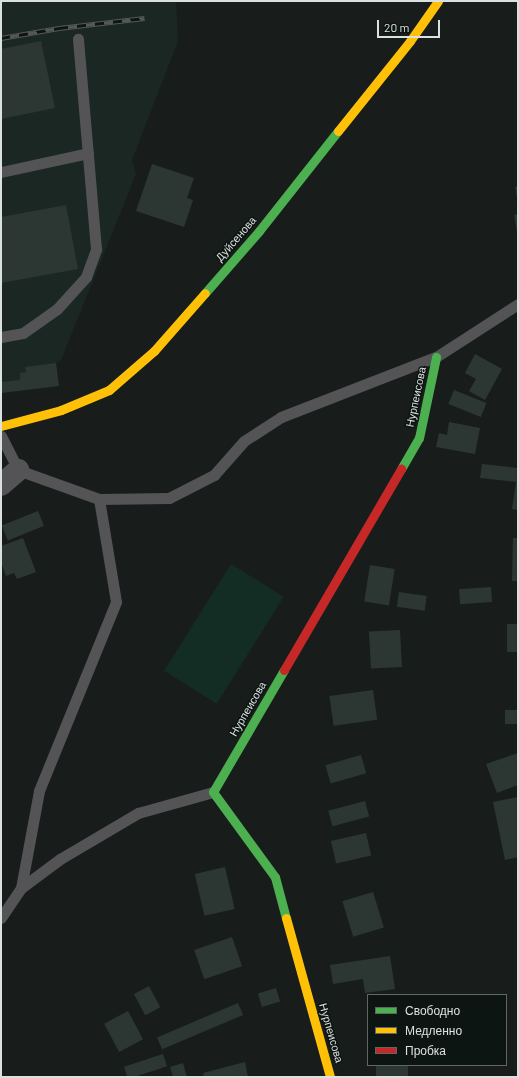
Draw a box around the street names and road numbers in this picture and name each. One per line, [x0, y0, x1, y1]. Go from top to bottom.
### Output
street label: Дуйсенова [213, 214, 259, 264]
street label: Нурпеисова [403, 366, 429, 428]
street label: Нурпеисова [227, 679, 269, 739]
street label: Нурпеисова [316, 1002, 346, 1064]

